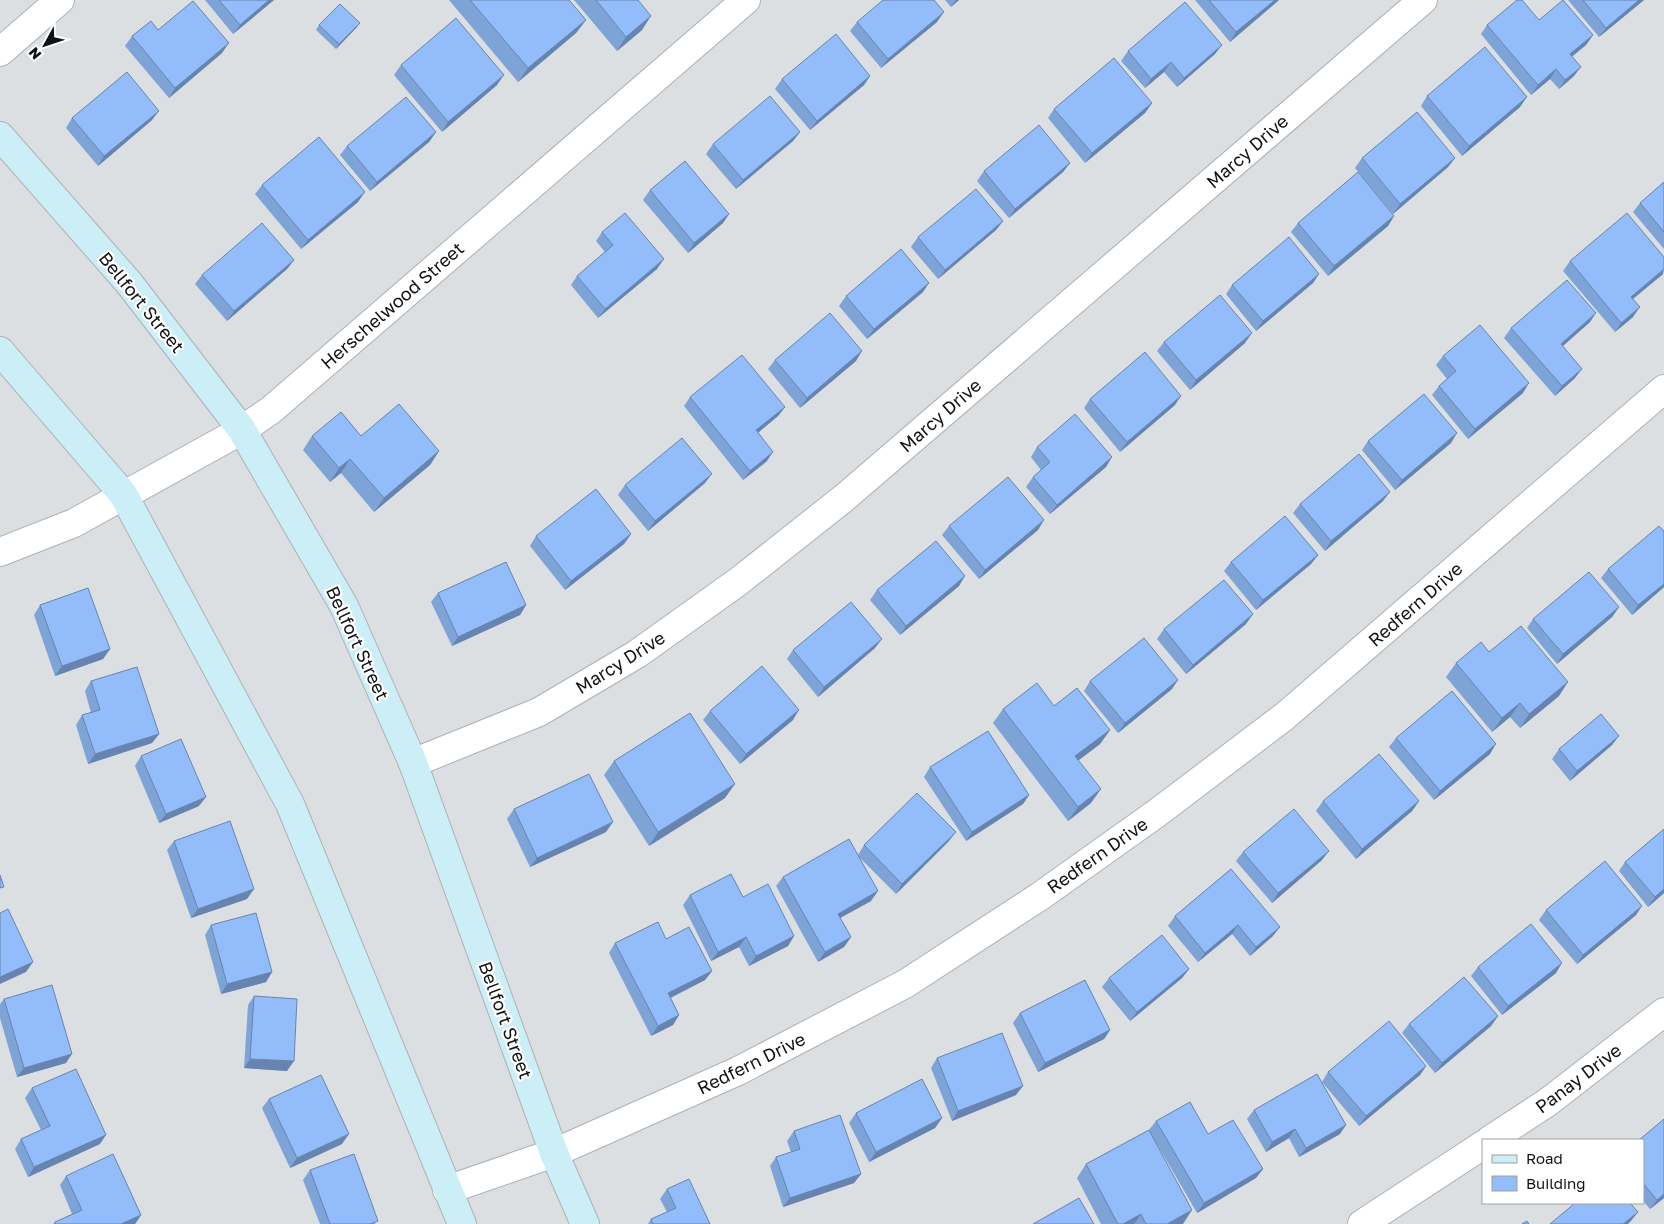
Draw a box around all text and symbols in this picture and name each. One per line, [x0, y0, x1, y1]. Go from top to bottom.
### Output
north arrow [20, 20, 70, 70]
text: N [25, 44, 45, 63]
street label: Marcy Drive [1202, 110, 1292, 192]
street label: Herschelwood Street [316, 237, 468, 373]
street label: Bellfort Street [95, 247, 189, 357]
street label: Marcy Drive [895, 374, 985, 456]
street label: Redfern Drive [1363, 557, 1467, 651]
street label: Bellfort Street [322, 583, 394, 703]
street label: Marcy Drive [571, 626, 669, 698]
street label: Redfern Drive [1043, 812, 1151, 898]
street label: Bellfort Street [475, 958, 537, 1082]
street label: Redfern Drive [693, 1027, 809, 1099]
street label: Panay Drive [1531, 1039, 1625, 1117]
legend [1482, 1139, 1644, 1204]
text: Road [1526, 1149, 1563, 1167]
text: Building [1526, 1174, 1586, 1192]

